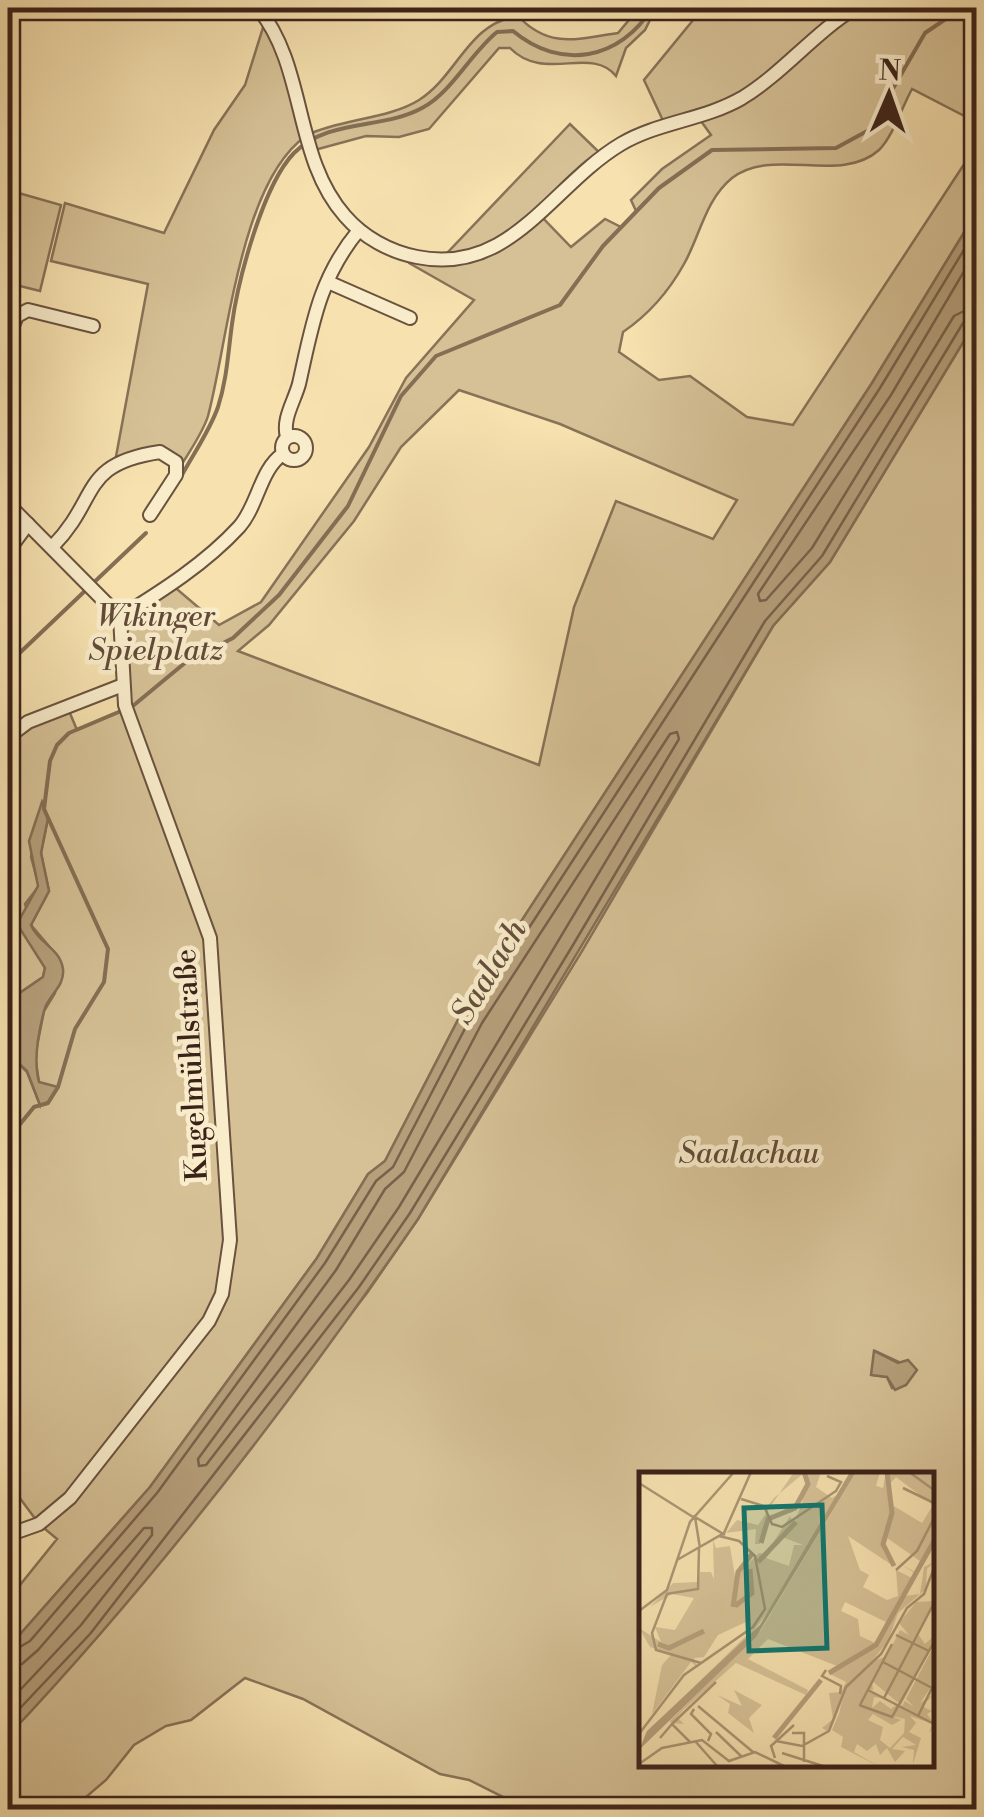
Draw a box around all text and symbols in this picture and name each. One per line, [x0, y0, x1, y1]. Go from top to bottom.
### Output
north arrow [839, 45, 939, 145]
text: N [878, 54, 902, 89]
park label: Wikinger Spielplatz [88, 598, 224, 670]
water label: Saalach [442, 912, 536, 1031]
street label: Kugelmühlstraße [167, 948, 217, 1182]
park label: Saalachau [679, 1135, 820, 1173]
inset map [639, 1472, 934, 1767]

